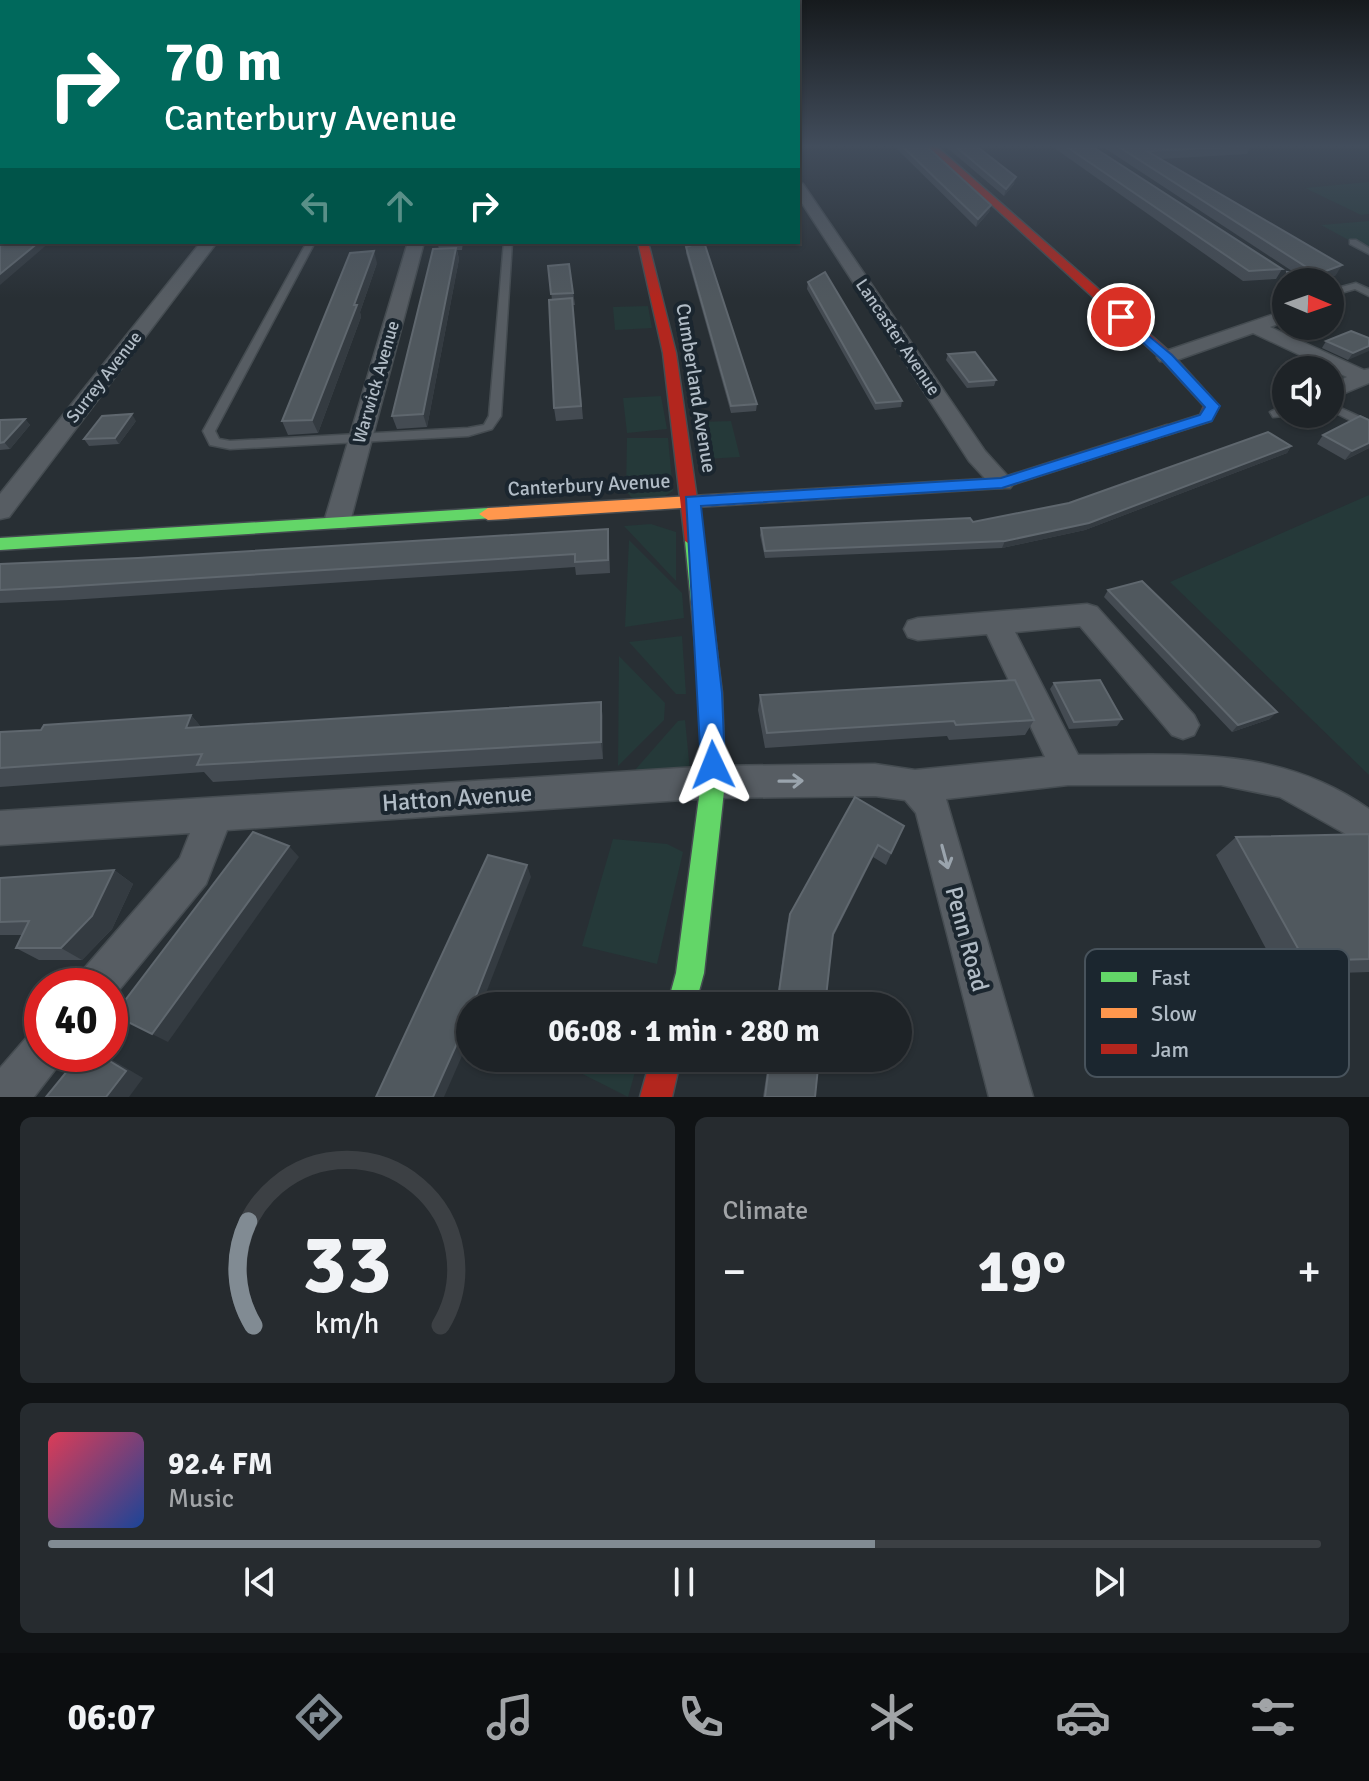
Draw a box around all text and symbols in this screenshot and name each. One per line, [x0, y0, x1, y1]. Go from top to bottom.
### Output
text: 70 m [164, 27, 282, 96]
icon: right [32, 32, 136, 136]
text: Canterbury Avenue [164, 96, 457, 141]
icon: left [294, 184, 338, 228]
icon: ahead [378, 184, 422, 228]
icon: right [462, 184, 506, 228]
north arrow [1272, 268, 1344, 340]
map controls [1272, 268, 1344, 428]
street label: Lancaster Avenue [851, 275, 945, 399]
pin [1087, 283, 1155, 351]
icon: arrive [1099, 295, 1143, 339]
street label: Cumberland Avenue [670, 301, 722, 475]
street label: Warwick Avenue [348, 318, 404, 446]
street label: Surrey Avenue [61, 327, 147, 427]
button: sound [1272, 356, 1344, 428]
street label: Canterbury Avenue [507, 468, 671, 502]
position arrow [671, 723, 755, 807]
one-way arrow [777, 773, 804, 789]
street label: Hatton Avenue [381, 778, 533, 818]
one-way arrow [938, 843, 953, 869]
street label: Penn Road [939, 883, 995, 995]
legend [1085, 949, 1349, 1077]
text: Fast [1151, 964, 1191, 991]
speed limit sign: 40 [24, 968, 128, 1072]
text: Slow [1151, 1000, 1197, 1027]
text: 06:08 · 1 min · 280 m [548, 1013, 820, 1050]
text: Jam [1151, 1036, 1189, 1063]
text: Climate [723, 1195, 808, 1227]
text: 33 [302, 1214, 392, 1316]
text: 19° [977, 1235, 1066, 1309]
text: − [723, 1245, 746, 1299]
text: + [1297, 1245, 1321, 1299]
text: km/h [315, 1306, 380, 1341]
text: 92.4 FM [168, 1446, 273, 1483]
text: Music [168, 1483, 234, 1515]
icon: previous [238, 1560, 282, 1604]
icon: pause [662, 1560, 706, 1604]
icon: next [1087, 1560, 1131, 1604]
icon: directions [291, 1689, 347, 1745]
icon: music [482, 1689, 538, 1745]
icon: phone [673, 1689, 729, 1745]
icon: climate [864, 1689, 920, 1745]
icon: car [1055, 1689, 1111, 1745]
icon: filters [1245, 1689, 1301, 1745]
text: 06:07 [67, 1695, 156, 1740]

